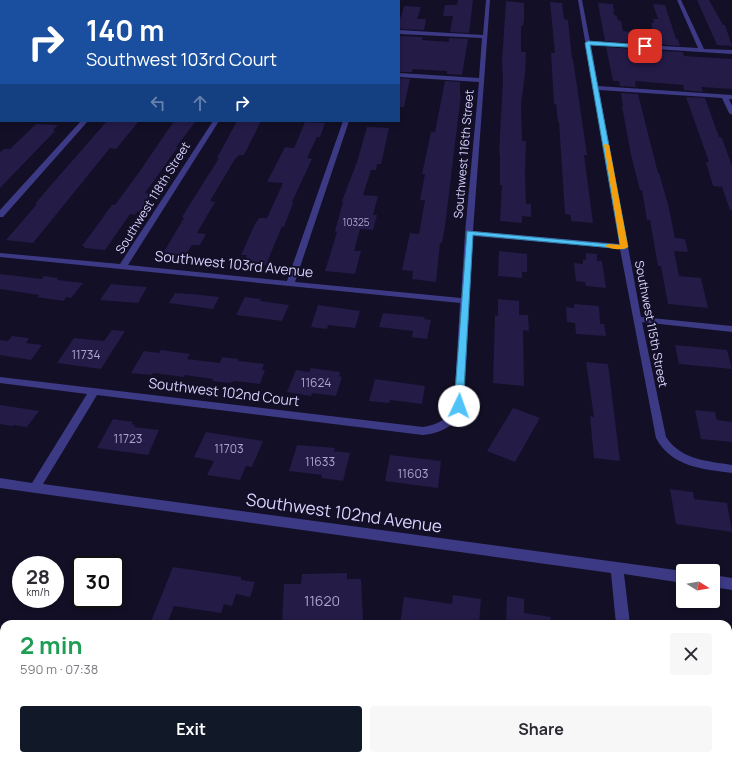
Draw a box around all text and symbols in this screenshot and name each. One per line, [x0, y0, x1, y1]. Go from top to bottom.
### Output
text: 140 m [86, 11, 165, 49]
icon: right [20, 16, 72, 68]
pin [628, 29, 662, 63]
icon: arrive [634, 35, 656, 57]
text: Southwest 103rd Court [86, 47, 277, 71]
street label: Southwest 116th Street [449, 89, 478, 219]
icon: left [147, 92, 169, 114]
icon: ahead [189, 92, 211, 114]
icon: right [231, 92, 253, 114]
street label: Southwest 118th Street [111, 138, 194, 257]
house number: 10325 [342, 215, 370, 229]
street label: Southwest 103rd Avenue [154, 246, 314, 281]
street label: Southwest 115th Street [631, 259, 672, 389]
house number: 11734 [71, 346, 101, 363]
street label: Southwest 102nd Court [147, 373, 301, 410]
house number: 11624 [301, 374, 331, 391]
position arrow [438, 385, 480, 427]
house number: 11723 [114, 430, 142, 447]
house number: 11703 [214, 440, 244, 457]
house number: 11633 [305, 453, 335, 470]
house number: 11603 [398, 465, 428, 482]
street label: Southwest 102nd Avenue [245, 487, 444, 538]
speed limit sign: 30 [72, 556, 124, 608]
text: 28 [26, 563, 50, 590]
north arrow [676, 564, 720, 608]
map controls [676, 564, 720, 608]
text: km/h [26, 585, 50, 599]
house number: 11620 [304, 591, 340, 610]
text: 2 min [20, 628, 82, 661]
button: close [670, 633, 712, 675]
text: 590 m · 07:38 [20, 660, 98, 678]
button: Exit [20, 706, 362, 752]
button: Share [370, 706, 712, 752]

